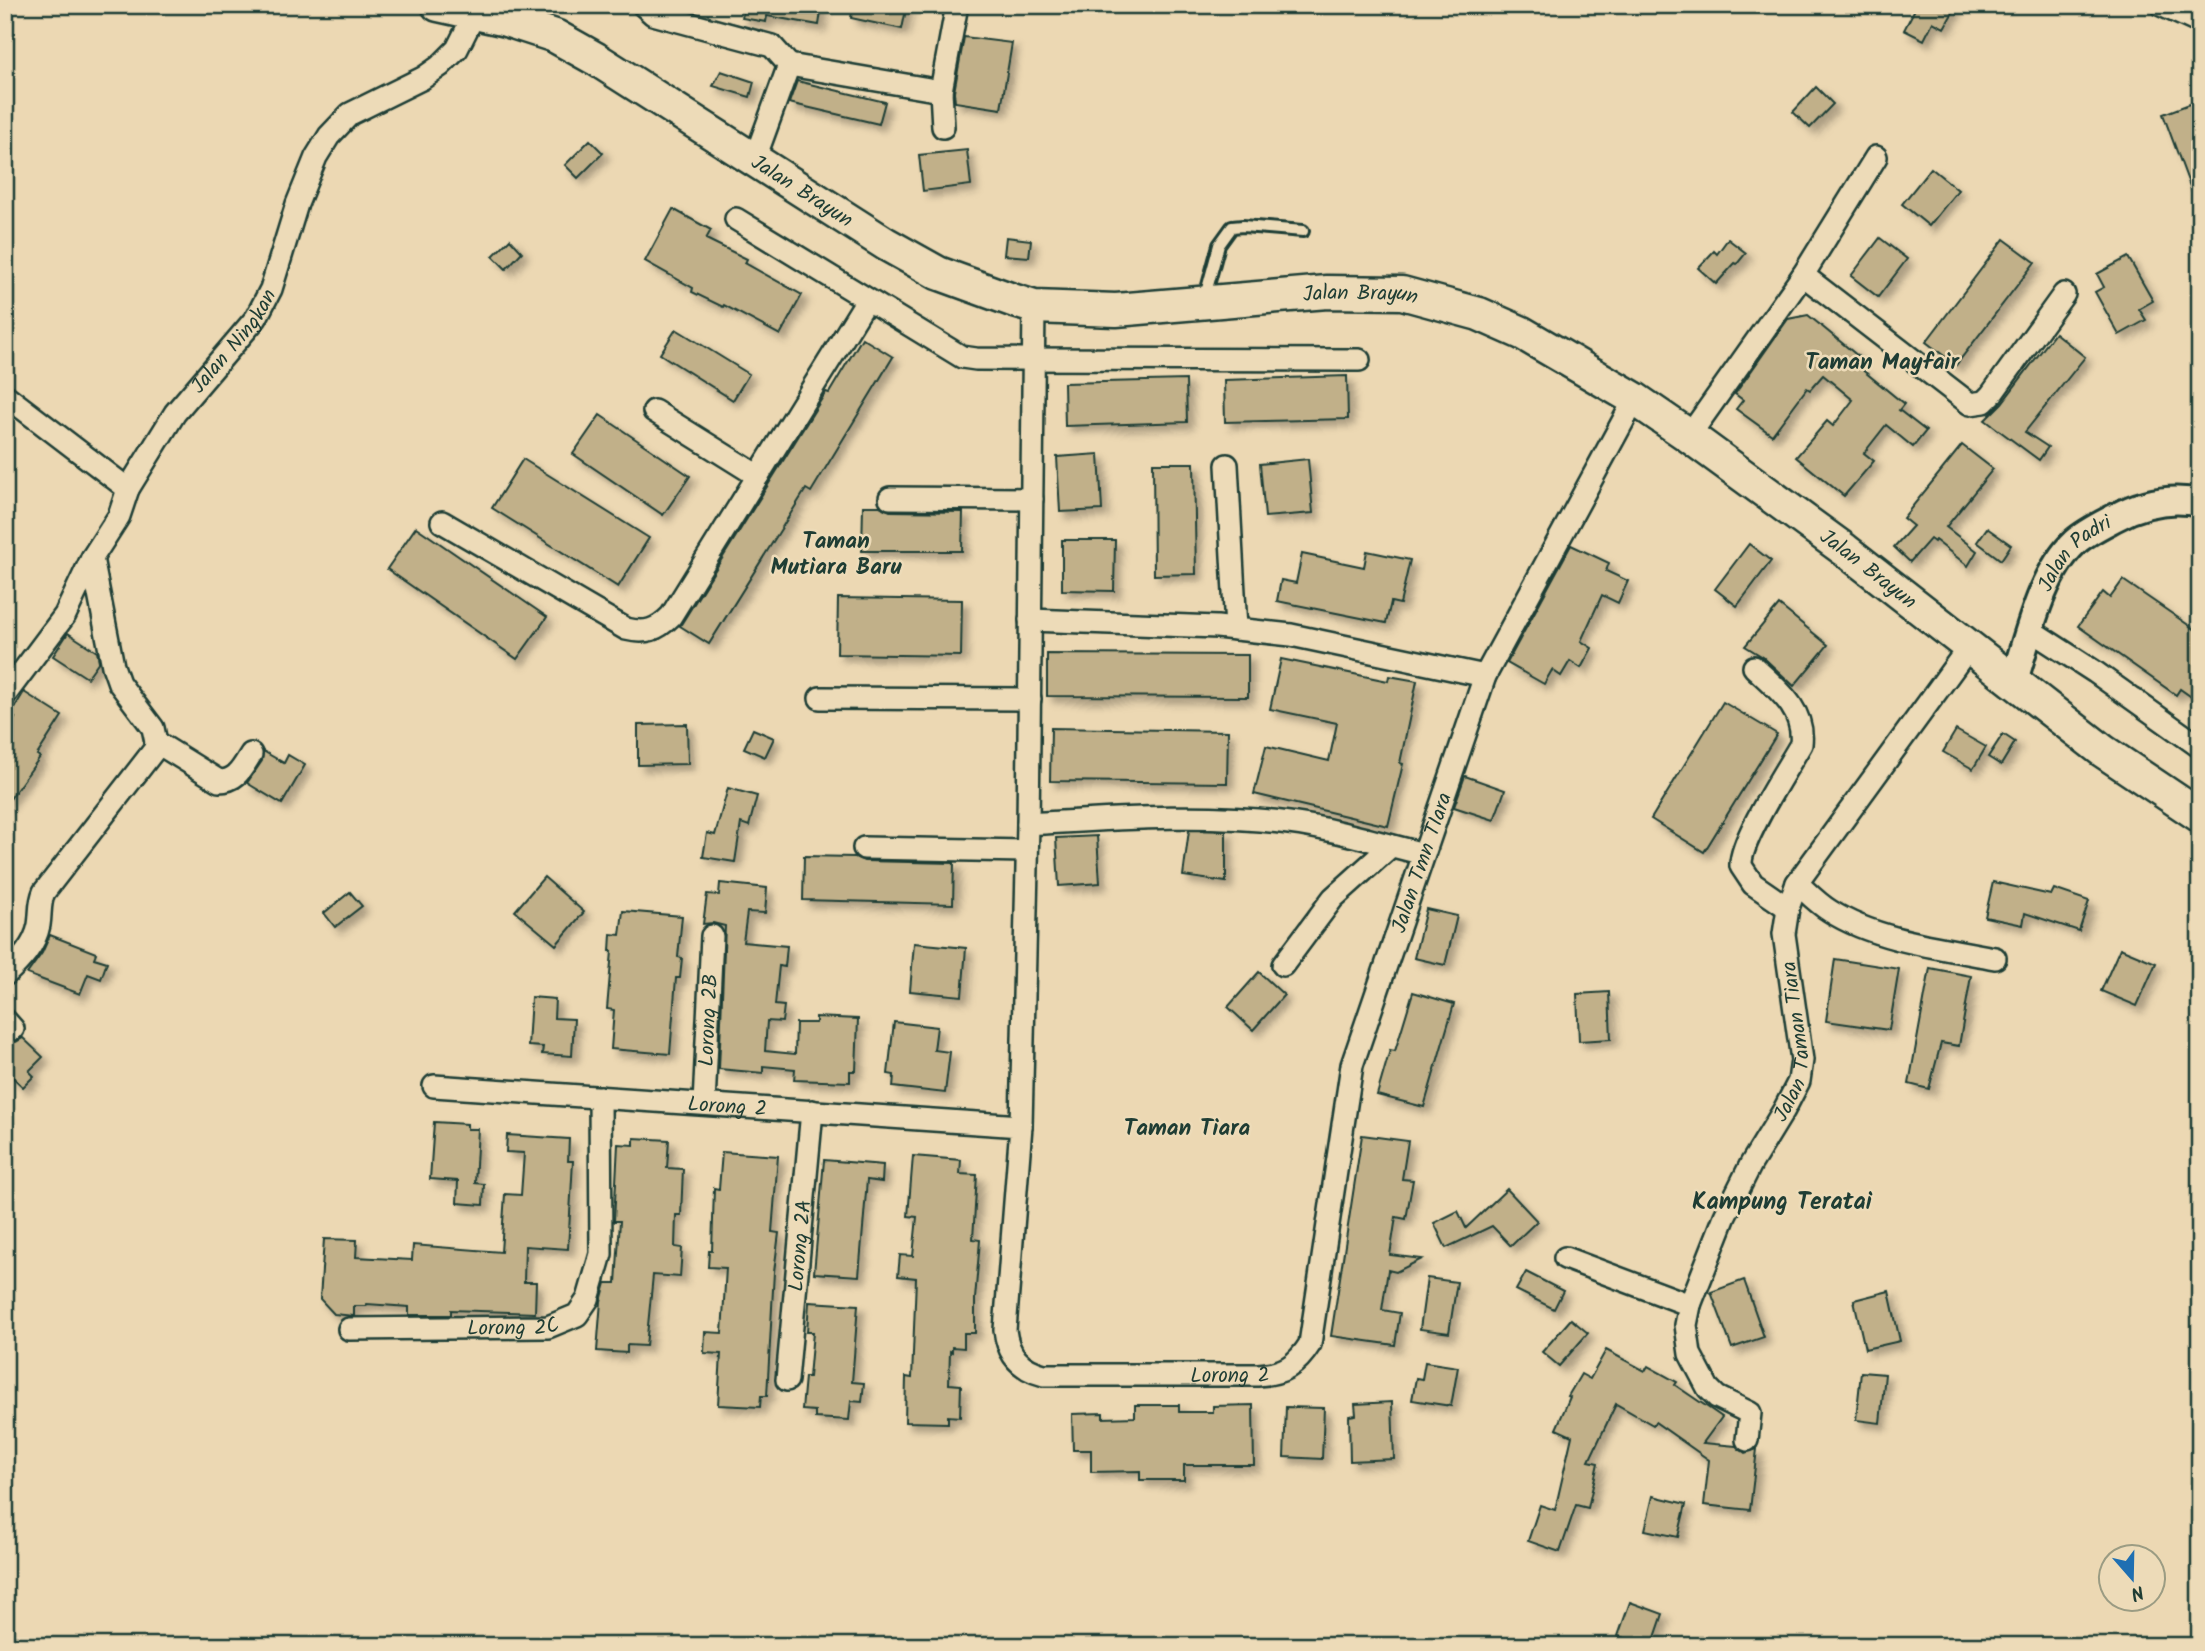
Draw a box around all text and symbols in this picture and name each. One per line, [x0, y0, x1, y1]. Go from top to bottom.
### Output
street label: Jalan Brayun [744, 147, 859, 237]
street label: Jalan Brayun [1302, 277, 1422, 315]
street label: Jalan Ningkan [183, 283, 286, 402]
district label: Taman Mayfair [1805, 345, 1960, 381]
street label: Jalan Padri [2030, 507, 2119, 597]
street label: Jalan Brayun [1812, 522, 1924, 618]
district label: Taman Mutiara Baru [770, 524, 902, 586]
street label: Jalan Tmn TIara [1383, 788, 1462, 937]
street label: Jalan Taman Tiara [1765, 959, 1820, 1129]
street label: Lorong 2B [691, 973, 728, 1067]
street label: Lorong 2 [687, 1088, 768, 1127]
district label: Taman Tiara [1124, 1111, 1251, 1147]
district label: Kampung Teratai [1692, 1183, 1873, 1222]
street label: Lorong 2A [780, 1198, 822, 1293]
street label: Lorong 2C [467, 1309, 565, 1346]
street label: Lorong 2 [1190, 1359, 1271, 1393]
north arrow [2096, 1542, 2166, 1612]
text: N [2126, 1576, 2148, 1608]

